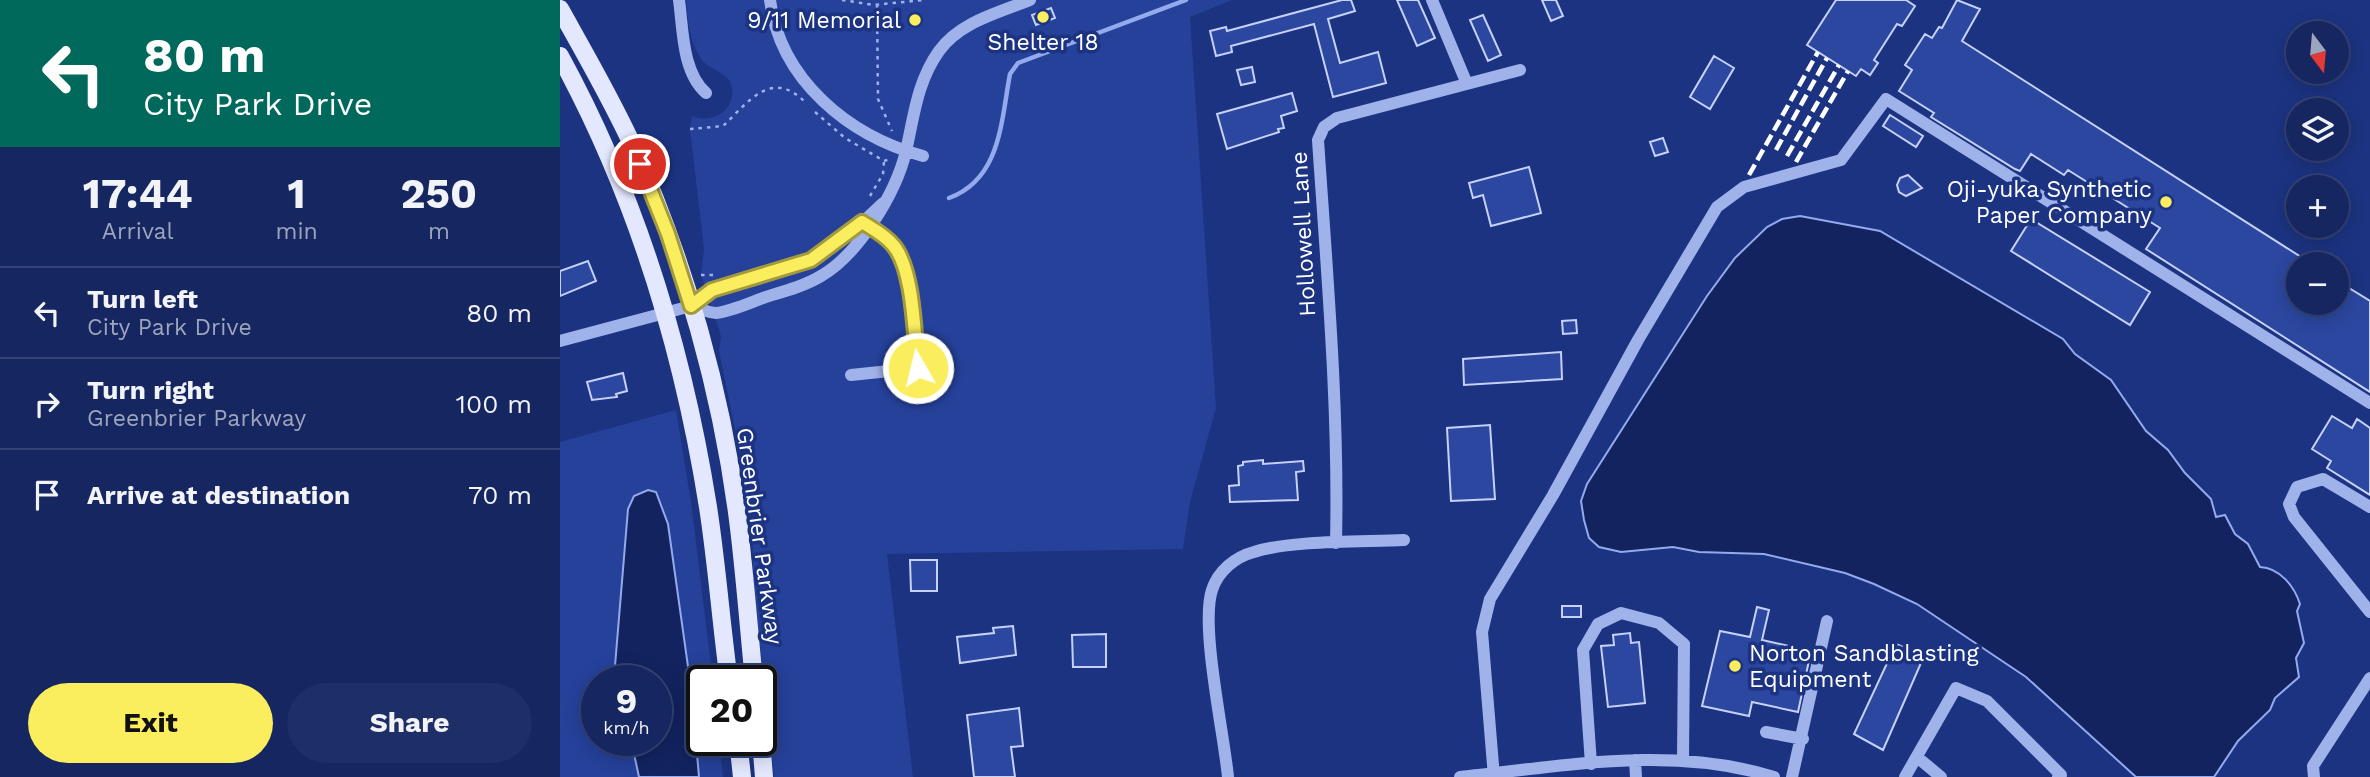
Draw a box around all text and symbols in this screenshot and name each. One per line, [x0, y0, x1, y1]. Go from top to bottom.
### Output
place label: 9/11 Memorial [747, 7, 901, 34]
marker: Shelter 18 [1035, 9, 1051, 25]
marker: 9/11 Memorial [907, 12, 923, 28]
north arrow [2286, 21, 2348, 84]
map controls [2286, 21, 2349, 315]
text: 80 m [143, 26, 265, 84]
icon: left [28, 28, 119, 119]
place label: Shelter 18 [987, 29, 1099, 56]
text: City Park Drive [143, 85, 372, 123]
button: layers [2286, 98, 2349, 161]
pin [610, 134, 670, 194]
icon: arrive [621, 145, 659, 183]
street label: Hollowell Lane [1286, 151, 1321, 317]
text: 17:44 [83, 169, 193, 218]
text: 1 [288, 169, 306, 218]
text: 250 [401, 169, 477, 218]
button: + [2286, 175, 2349, 238]
place label: Oji-yuka Synthetic Paper Company [1947, 176, 2152, 229]
marker: Oji-yuka Synthetic Paper Company [2158, 194, 2174, 210]
text: Arrival [102, 218, 174, 245]
text: min [275, 218, 318, 245]
text: m [428, 218, 450, 245]
button: − [2286, 252, 2349, 315]
text: Turn left [87, 284, 198, 314]
icon: left [28, 294, 66, 332]
text: 80 m [466, 298, 532, 328]
text: City Park Drive [87, 314, 252, 341]
position arrow [881, 331, 955, 405]
text: Turn right [87, 375, 214, 405]
icon: right [28, 385, 66, 423]
text: 100 m [456, 389, 532, 419]
text: Greenbrier Parkway [87, 405, 306, 432]
street label: Greenbrier Parkway [731, 426, 788, 647]
icon: arrive [28, 476, 66, 514]
text: Arrive at destination [87, 480, 350, 510]
text: 70 m [468, 480, 532, 510]
place label: Norton Sandblasting Equipment [1749, 640, 1979, 693]
marker: Norton Sandblasting Equipment [1727, 658, 1743, 674]
speed limit sign: 20 [686, 665, 777, 756]
text: 9 [616, 680, 637, 722]
button: Exit [28, 683, 273, 763]
button: Share [287, 683, 532, 763]
text: km/h [603, 717, 650, 738]

